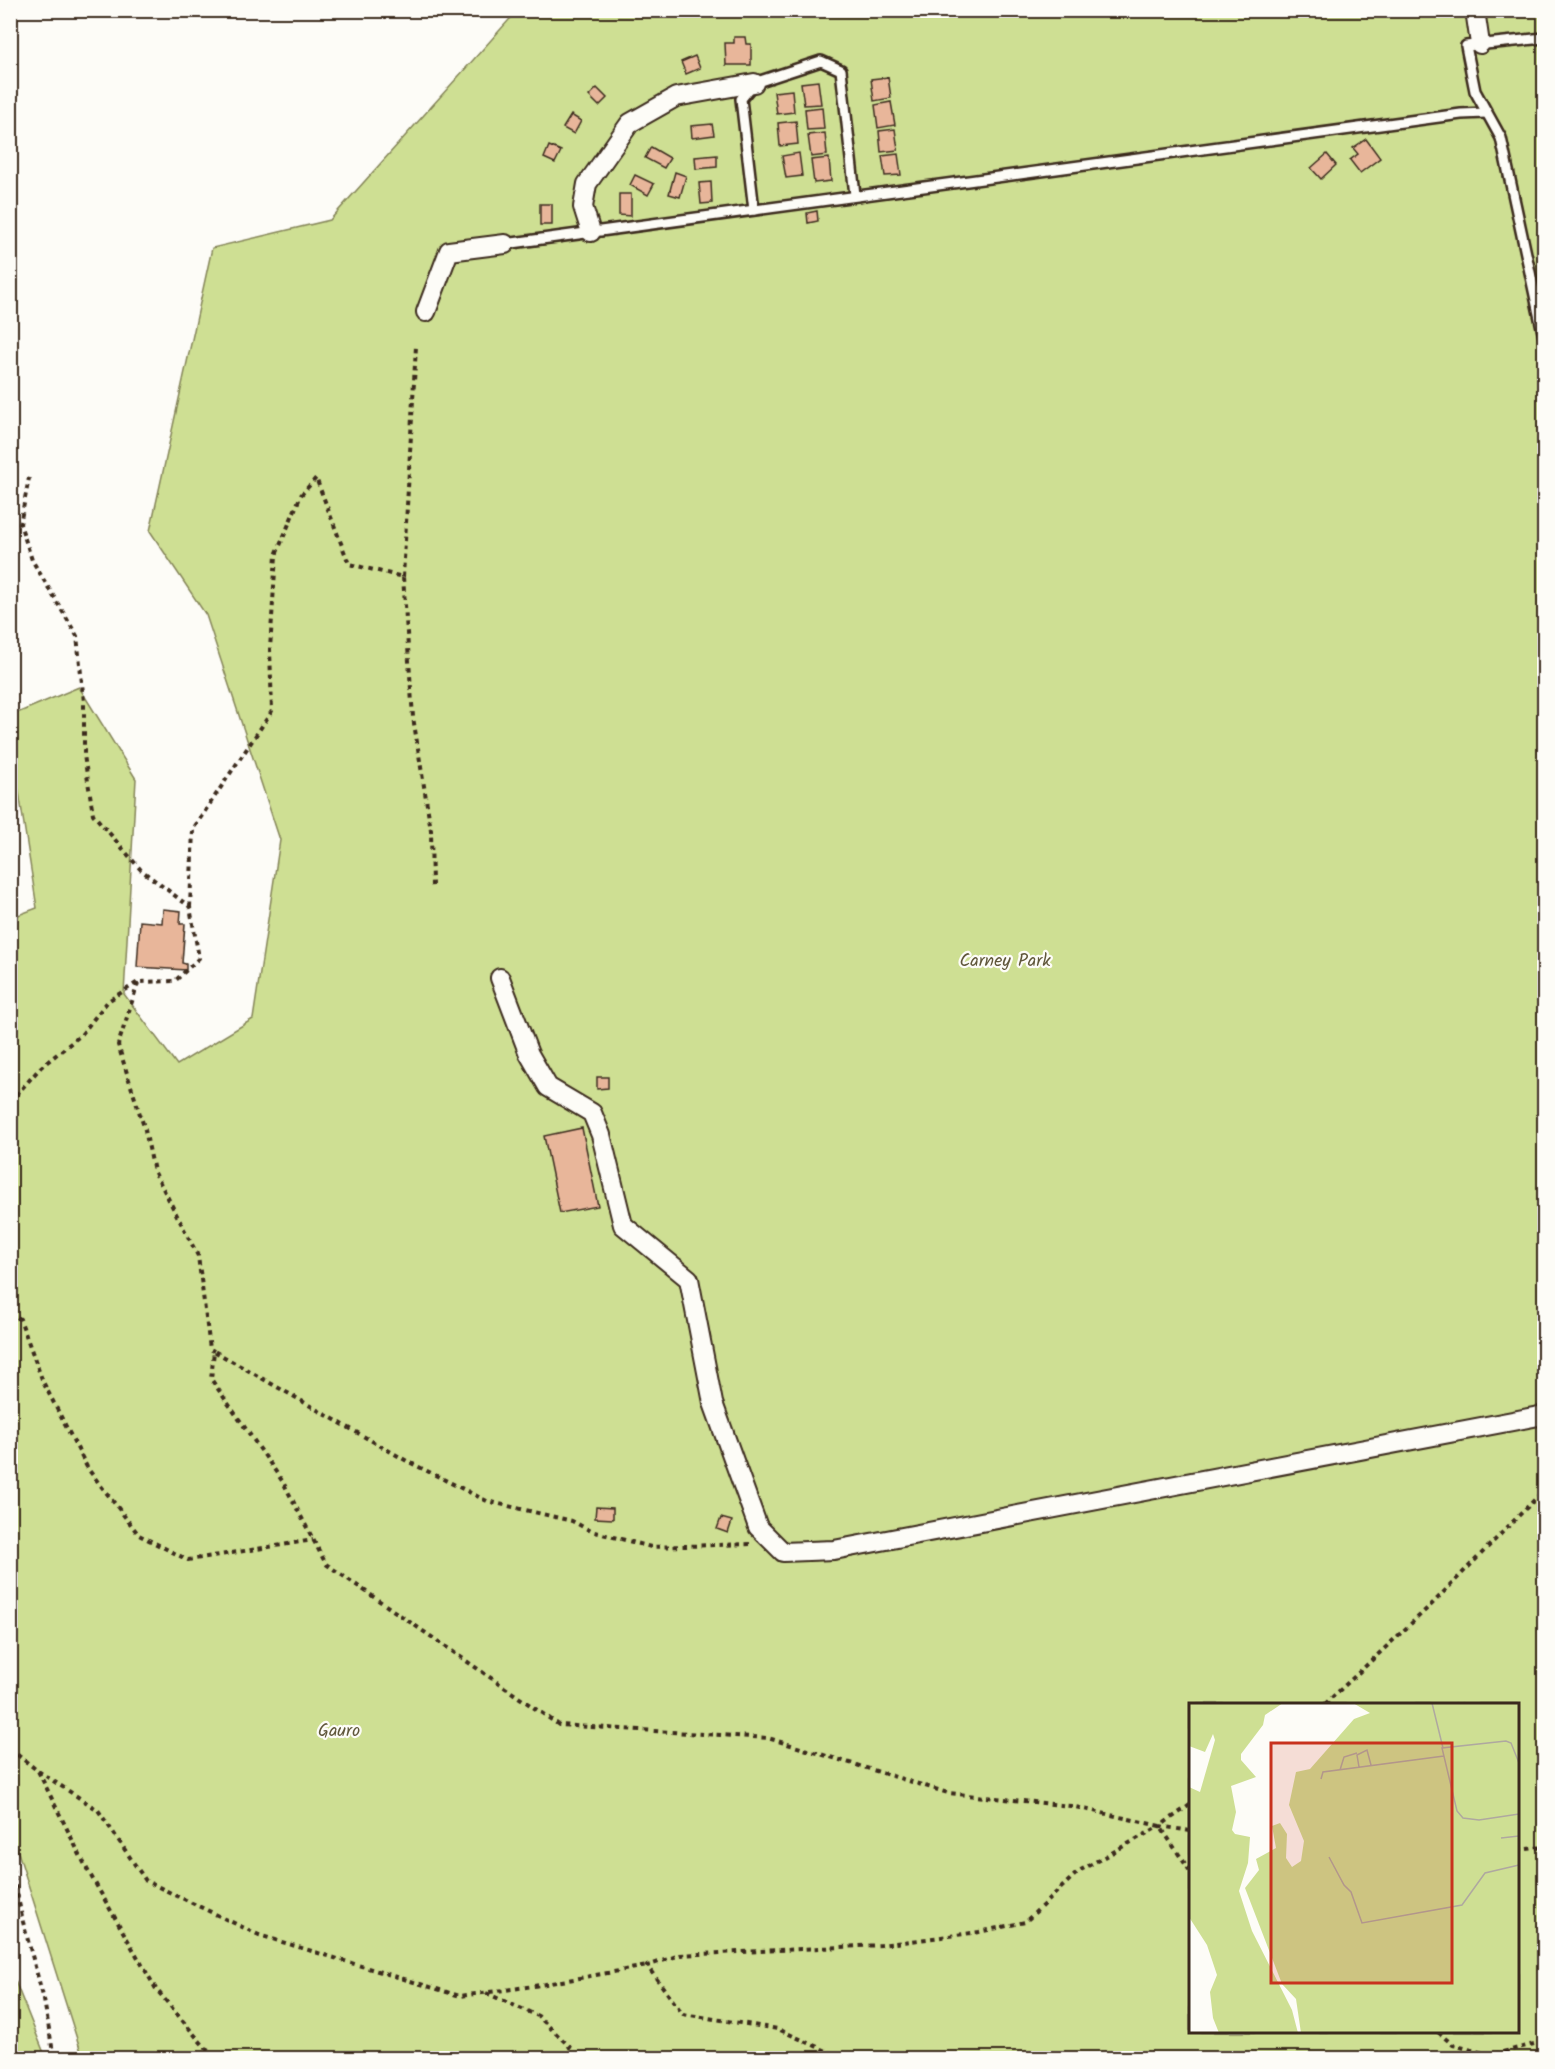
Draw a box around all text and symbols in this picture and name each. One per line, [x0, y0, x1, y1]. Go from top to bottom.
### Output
park label: Carney Park [959, 947, 1051, 976]
inset map [1189, 1703, 1519, 2033]
park label: Gauro [318, 1717, 360, 1746]

